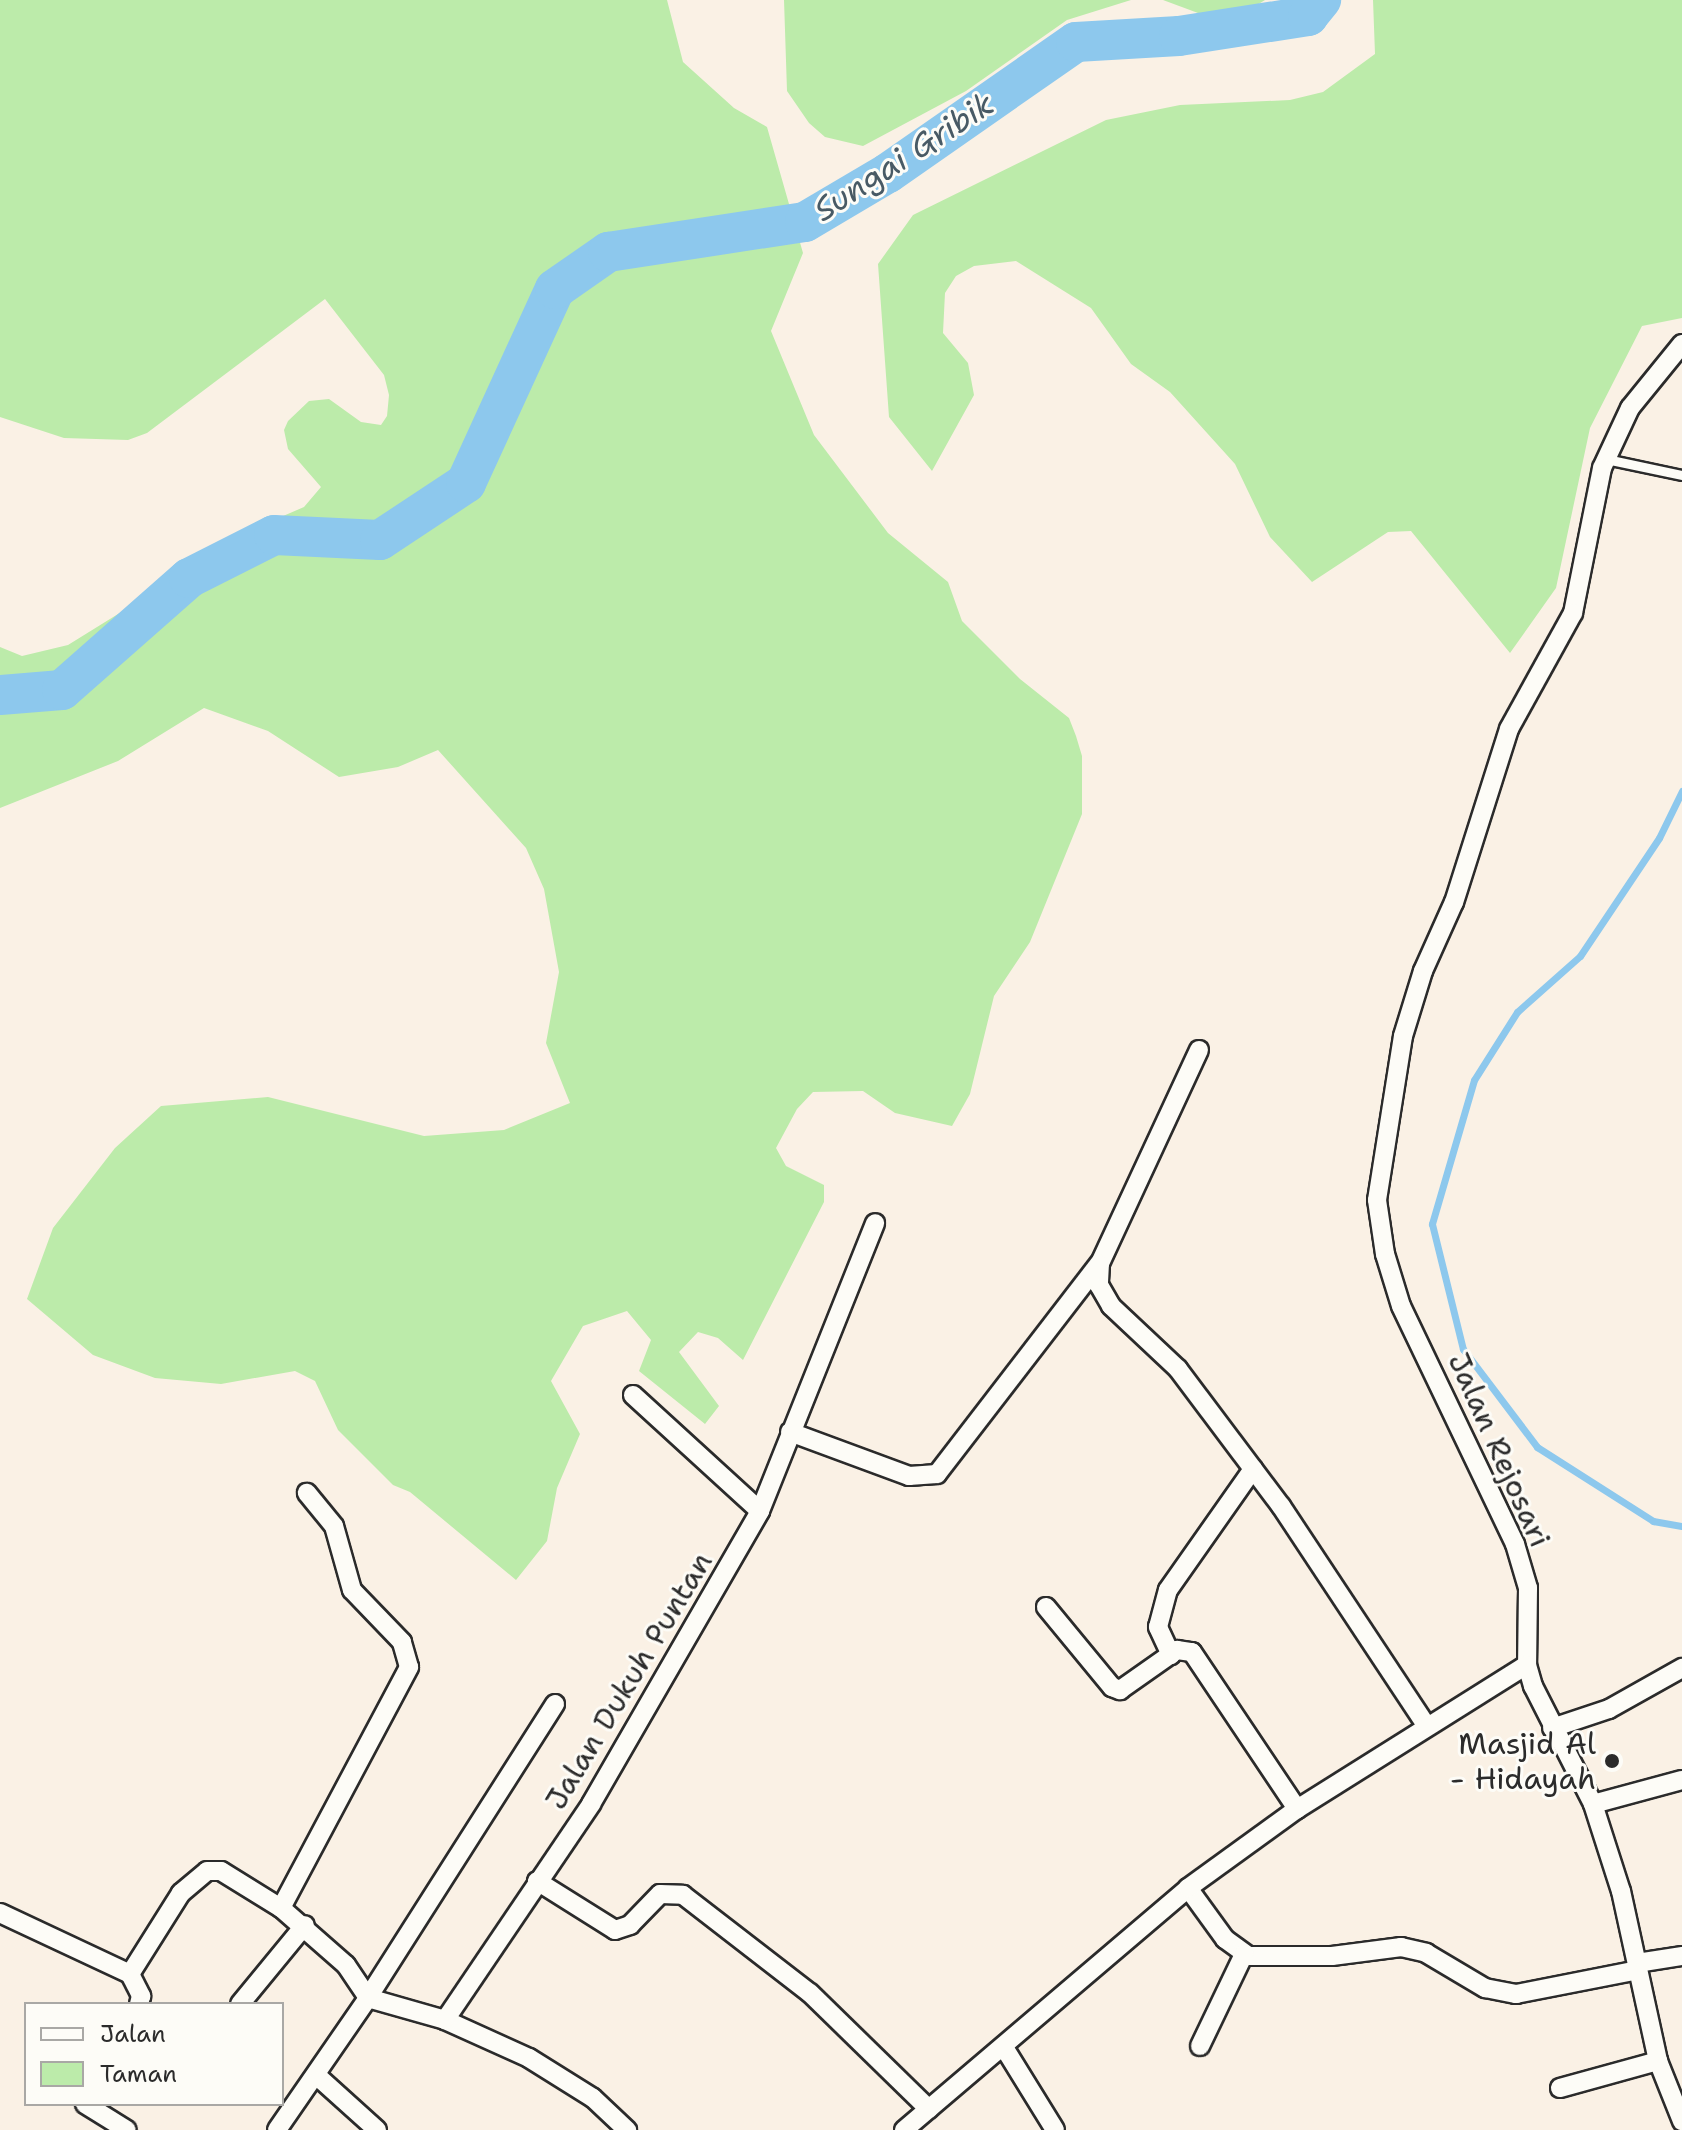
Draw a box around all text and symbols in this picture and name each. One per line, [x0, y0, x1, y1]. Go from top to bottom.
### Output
water label: Sungai Gribik [807, 84, 1001, 230]
street label: Jalan Rejosari [1440, 1347, 1558, 1553]
street label: Jalan Dukuh Puntan [538, 1546, 720, 1816]
place label: Masjid Al - Hidayah [1450, 1726, 1596, 1796]
marker: Masjid Al - Hidayah [1603, 1752, 1621, 1770]
legend [24, 2002, 284, 2106]
text: Jalan [100, 2018, 166, 2050]
text: Taman [100, 2058, 177, 2090]

